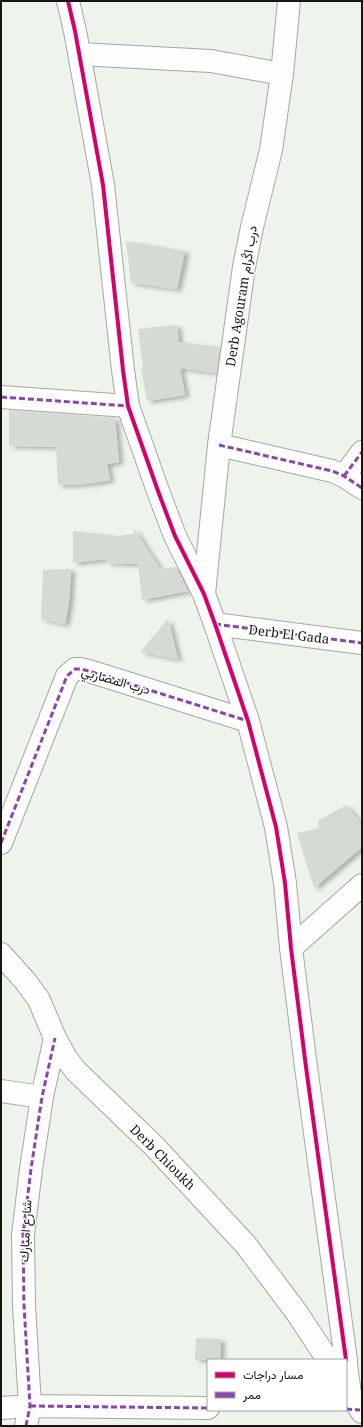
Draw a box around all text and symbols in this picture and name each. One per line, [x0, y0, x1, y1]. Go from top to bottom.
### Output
street label: Derb Agouram درب اڭرام [221, 224, 261, 368]
street label: Derb El Gada [248, 620, 330, 648]
street label: درب المضاربي [79, 662, 153, 700]
street label: Derb Chioukh [126, 1120, 200, 1194]
street label: شارع امبارك [14, 1199, 37, 1263]
legend [207, 1359, 347, 1411]
text: مسار دراجات [243, 1366, 303, 1383]
text: ممر [242, 1386, 261, 1403]

